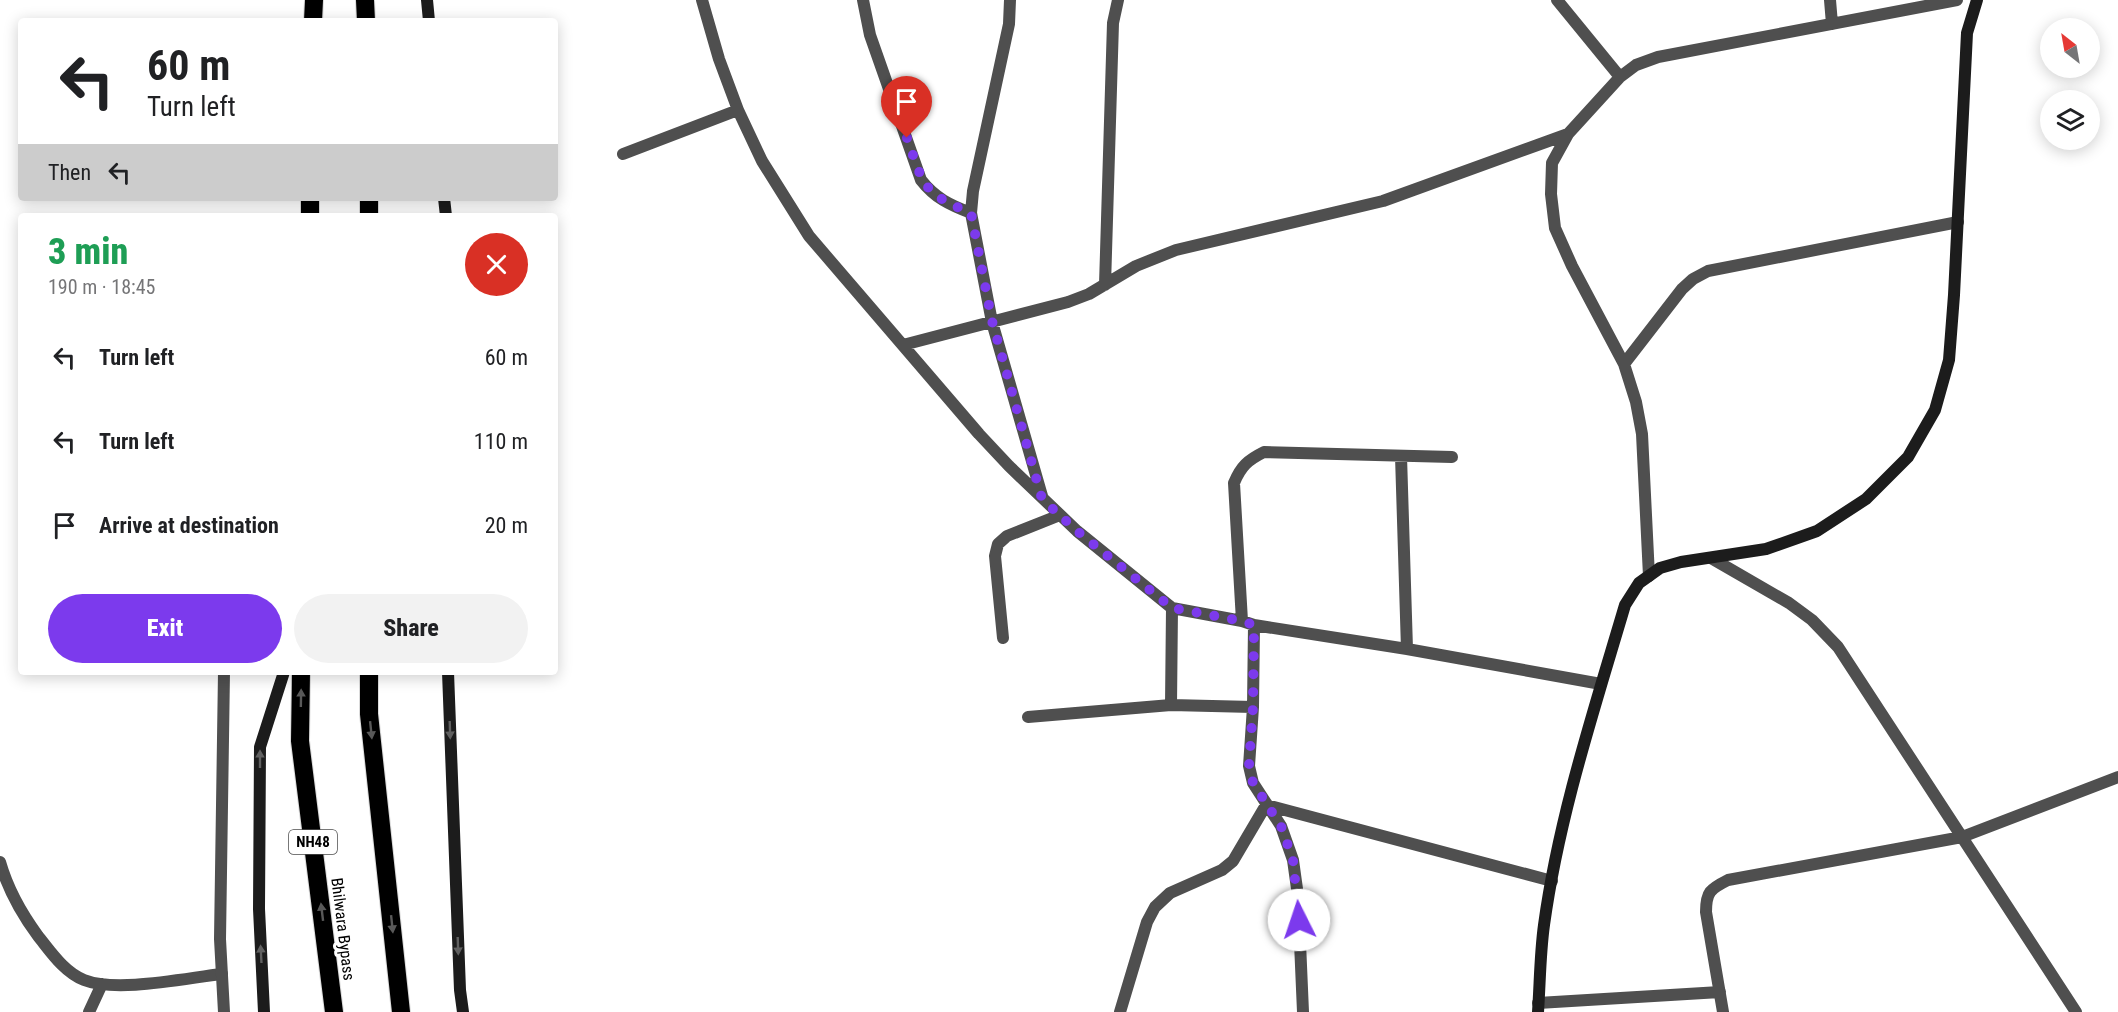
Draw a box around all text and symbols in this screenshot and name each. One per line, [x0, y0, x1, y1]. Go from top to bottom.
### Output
north arrow [2040, 18, 2100, 78]
map controls [2040, 18, 2100, 150]
text: 60 m [147, 41, 230, 90]
icon: left [48, 42, 126, 120]
pin [881, 76, 932, 138]
icon: arrive [890, 85, 923, 118]
button: layers [2040, 90, 2100, 150]
text: Turn left [147, 91, 236, 123]
icon: left [103, 156, 136, 189]
text: Then [48, 160, 91, 185]
text: 3 min [48, 231, 128, 273]
button: close [465, 233, 528, 296]
text: 190 m · 18:45 [48, 275, 155, 299]
icon: left [48, 341, 81, 374]
text: Turn left [99, 345, 174, 370]
text: 60 m [485, 345, 528, 370]
icon: left [48, 425, 81, 458]
text: Turn left [99, 429, 174, 454]
text: 110 m [474, 429, 528, 454]
icon: arrive [48, 509, 81, 542]
text: Arrive at destination [99, 513, 279, 538]
text: 20 m [485, 513, 528, 538]
button: Exit [48, 594, 282, 663]
button: Share [294, 594, 528, 663]
one-way arrow [296, 688, 306, 707]
one-way arrow [366, 721, 375, 740]
one-way arrow [445, 721, 454, 740]
one-way arrow [255, 749, 265, 768]
road number: NH48 [289, 830, 337, 854]
street label: Bhilwara Bypass [327, 877, 359, 981]
position arrow [1267, 888, 1331, 952]
one-way arrow [317, 903, 326, 922]
one-way arrow [387, 915, 397, 934]
one-way arrow [453, 937, 463, 956]
one-way arrow [256, 944, 266, 963]

